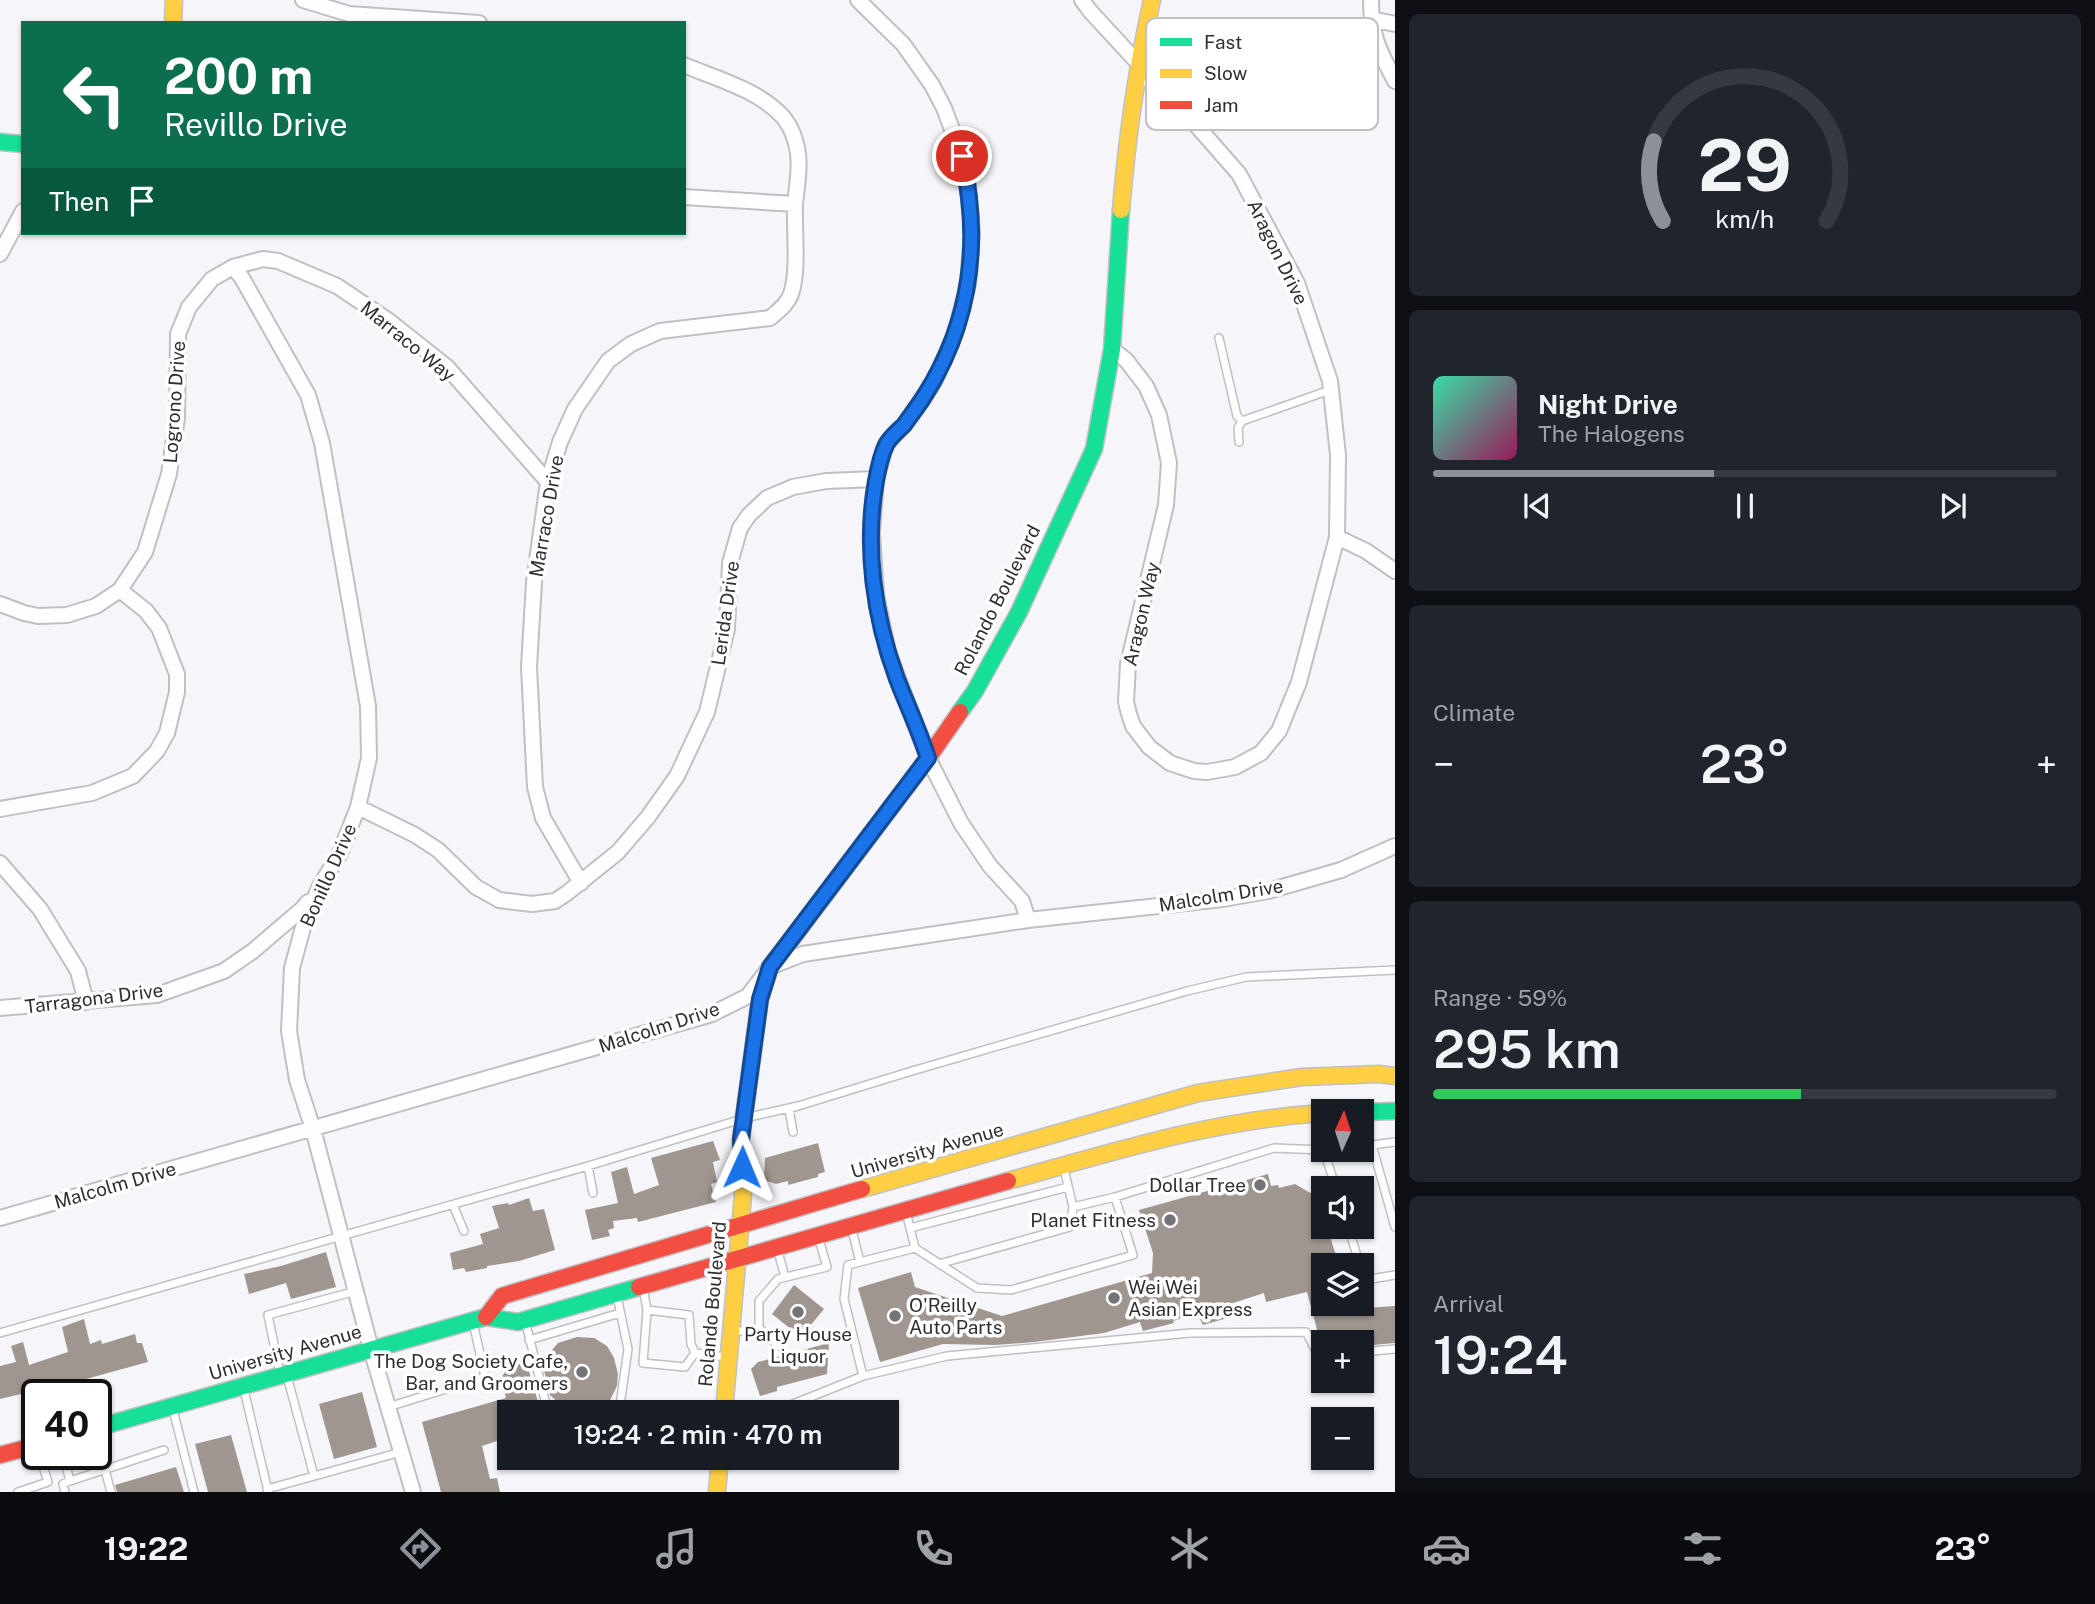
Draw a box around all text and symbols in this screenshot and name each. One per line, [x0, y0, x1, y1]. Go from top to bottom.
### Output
legend [1146, 18, 1378, 130]
text: Fast [1204, 31, 1242, 53]
text: 200 m [164, 47, 313, 105]
icon: left [49, 49, 140, 140]
text: Slow [1204, 62, 1248, 84]
text: Jam [1204, 94, 1238, 116]
text: Revillo Drive [164, 106, 348, 143]
text: 29 [1698, 122, 1792, 207]
pin [932, 126, 992, 186]
icon: arrive [943, 137, 981, 175]
icon: arrive [123, 182, 161, 220]
text: Then [49, 186, 109, 217]
street label: Aragon Drive [1243, 196, 1313, 308]
text: km/h [1716, 204, 1774, 234]
street label: Marraco Way [356, 296, 460, 386]
street label: Logrono Drive [159, 340, 189, 464]
text: Night Drive [1538, 389, 1678, 420]
text: The Halogens [1538, 420, 1685, 447]
street label: Marraco Drive [524, 453, 568, 579]
icon: previous [1518, 487, 1556, 525]
icon: pause [1726, 487, 1764, 525]
icon: next [1934, 487, 1972, 525]
street label: Rolando Boulevard [950, 521, 1044, 679]
street label: Lerida Drive [707, 559, 743, 667]
street label: Aragon Way [1118, 560, 1164, 668]
text: Climate [1433, 699, 1515, 726]
text: 23° [1700, 734, 1790, 795]
text: − [1433, 742, 1454, 787]
text: + [2036, 742, 2057, 787]
street label: Bonillo Drive [295, 820, 361, 930]
street label: Malcolm Drive [1157, 874, 1285, 916]
street label: Tarragona Drive [23, 979, 165, 1017]
text: Range · 59% [1433, 984, 1567, 1011]
street label: Malcolm Drive [596, 997, 722, 1057]
text: 295 km [1433, 1019, 1621, 1080]
north arrow [1311, 1099, 1374, 1162]
map controls [1311, 1099, 1374, 1470]
street label: University Avenue [848, 1118, 1006, 1182]
position arrow [705, 1130, 779, 1204]
street label: Malcolm Drive [52, 1157, 178, 1213]
place label: Dollar Tree [1149, 1174, 1246, 1196]
button: sound [1311, 1176, 1374, 1239]
marker: Dollar Tree [1252, 1177, 1268, 1193]
place label: Planet Fitness [1030, 1209, 1156, 1231]
marker: Planet Fitness [1162, 1212, 1178, 1228]
street label: Rolando Boulevard [694, 1220, 730, 1388]
button: layers [1311, 1253, 1374, 1316]
place label: Wei Wei Asian Express [1128, 1276, 1252, 1320]
marker: Wei Wei Asian Express [1106, 1290, 1122, 1306]
text: Arrival [1433, 1290, 1504, 1317]
place label: O'Reilly Auto Parts [909, 1294, 1002, 1338]
marker: Party House Liquor [790, 1304, 806, 1320]
marker: O'Reilly Auto Parts [887, 1308, 903, 1324]
street label: University Avenue [206, 1320, 364, 1384]
place label: Party House Liquor [744, 1323, 852, 1367]
text: 19:24 [1433, 1325, 1568, 1386]
button: + [1311, 1330, 1374, 1393]
place label: The Dog Society Cafe, Bar, and Groomers [374, 1350, 568, 1394]
marker: The Dog Society Cafe, Bar, and Groomers [574, 1364, 590, 1380]
speed limit sign: 40 [21, 1379, 112, 1470]
button: − [1311, 1407, 1374, 1470]
text: 19:24 · 2 min · 470 m [574, 1419, 823, 1450]
icon: directions [396, 1524, 445, 1573]
icon: music [652, 1524, 701, 1573]
icon: phone [909, 1524, 958, 1573]
icon: climate [1165, 1524, 1214, 1573]
icon: car [1422, 1524, 1471, 1573]
icon: filters [1678, 1524, 1727, 1573]
text: 19:22 [104, 1530, 188, 1567]
text: 23° [1934, 1530, 1991, 1567]

